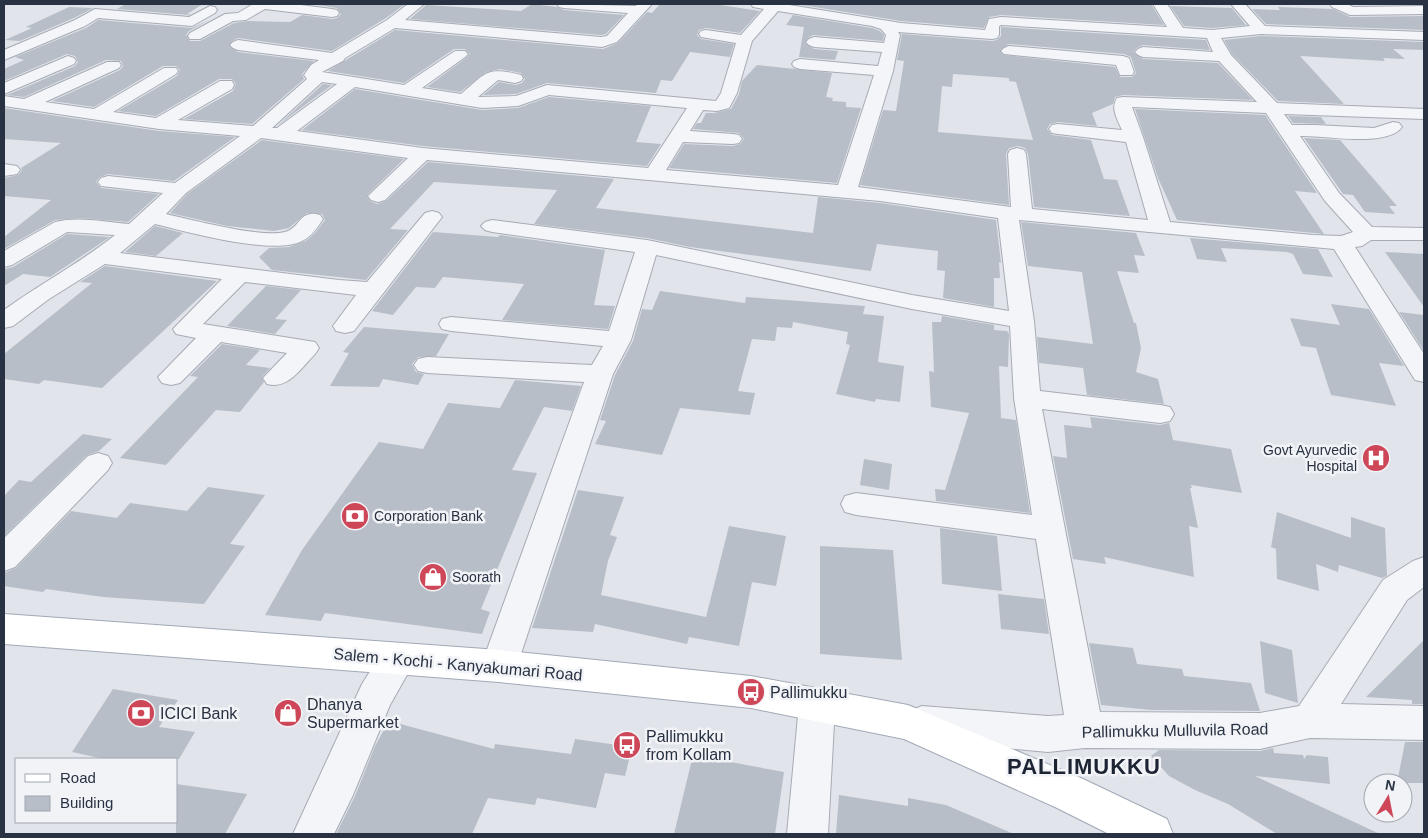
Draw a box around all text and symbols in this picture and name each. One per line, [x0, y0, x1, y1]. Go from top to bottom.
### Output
place label: Govt Ayurvedic Hospital [1263, 442, 1357, 474]
hospital icon: Govt Ayurvedic Hospital [1361, 443, 1391, 473]
bank icon: Corporation Bank [340, 501, 370, 531]
place label: Corporation Bank [374, 508, 484, 524]
shop icon: Soorath [418, 562, 448, 592]
place label: Soorath [452, 569, 501, 585]
street label: Salem - Kochi - Kanyakumari Road [333, 645, 583, 684]
bus stop icon: Pallimukku [736, 677, 766, 707]
place label: Pallimukku [770, 684, 847, 701]
place label: Dhanya Supermarket [307, 696, 399, 731]
bank icon: ICICI Bank [126, 698, 156, 728]
shop icon: Dhanya Supermarket [273, 698, 303, 728]
place label: ICICI Bank [160, 705, 238, 722]
street label: Pallimukku Mulluvila Road [1081, 720, 1269, 741]
place label: Pallimukku from Kollam [646, 728, 731, 763]
bus stop icon: Pallimukku from Kollam [612, 730, 642, 760]
district label: PALLIMUKKU [1007, 754, 1161, 779]
legend [15, 758, 178, 823]
text: Road [60, 769, 96, 786]
north arrow [1363, 773, 1413, 823]
text: N [1384, 776, 1397, 794]
text: Building [60, 794, 113, 811]

